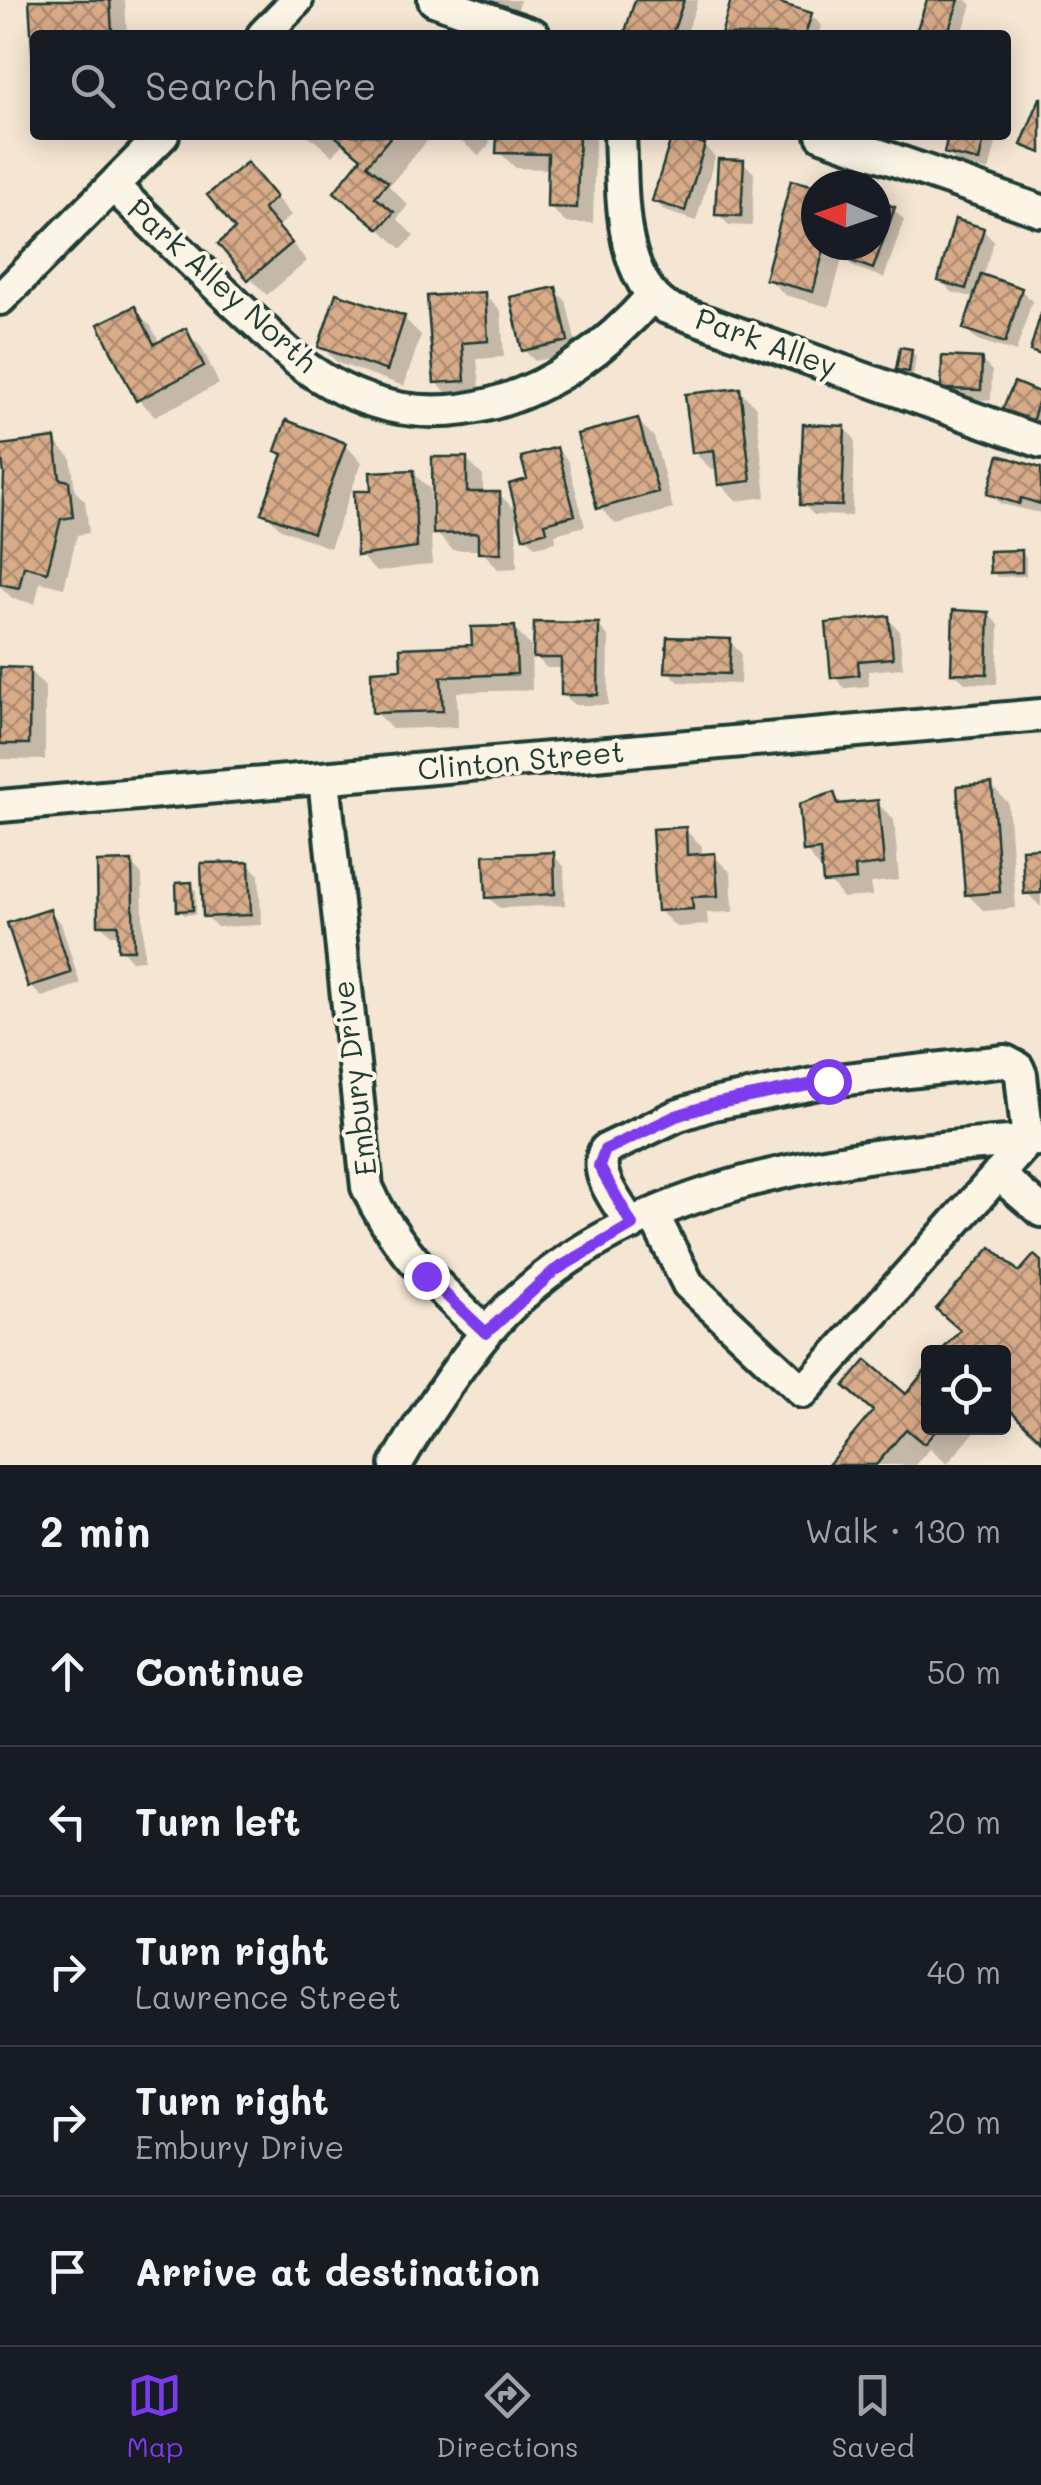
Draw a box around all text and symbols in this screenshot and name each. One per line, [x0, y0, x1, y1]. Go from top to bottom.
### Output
search box [30, 30, 1011, 140]
icon: search [65, 58, 120, 113]
text: Search here [145, 60, 376, 110]
north arrow [801, 170, 891, 260]
street label: Park Alley North [120, 189, 327, 380]
street label: Park Alley [690, 297, 843, 385]
street label: Clinton Street [416, 730, 626, 788]
street label: Embury Drive [321, 978, 385, 1178]
route start [806, 1059, 852, 1105]
route end [404, 1254, 450, 1300]
map controls [921, 1345, 1011, 1435]
button: locate [921, 1345, 1011, 1435]
text: 2 min [40, 1503, 150, 1558]
text: Walk · 130 m [805, 1509, 1001, 1551]
icon: ahead [40, 1644, 95, 1699]
text: Continue [135, 1646, 304, 1696]
text: 50 m [927, 1650, 1001, 1692]
icon: left [40, 1794, 95, 1849]
text: Turn left [135, 1796, 301, 1846]
text: 20 m [928, 1800, 1001, 1842]
text: Turn right [135, 1925, 329, 1975]
icon: right [40, 1944, 95, 1999]
text: 40 m [927, 1950, 1001, 1992]
text: Lawrence Street [135, 1975, 401, 2017]
text: Turn right [135, 2075, 329, 2125]
icon: right [40, 2094, 95, 2149]
text: 20 m [928, 2100, 1001, 2142]
text: Embury Drive [135, 2125, 344, 2167]
icon: arrive [40, 2244, 95, 2299]
text: Arrive at destination [135, 2246, 540, 2296]
tab: Map [126, 2368, 183, 2464]
tab: Directions [436, 2368, 579, 2464]
tab: Saved [831, 2368, 915, 2464]

